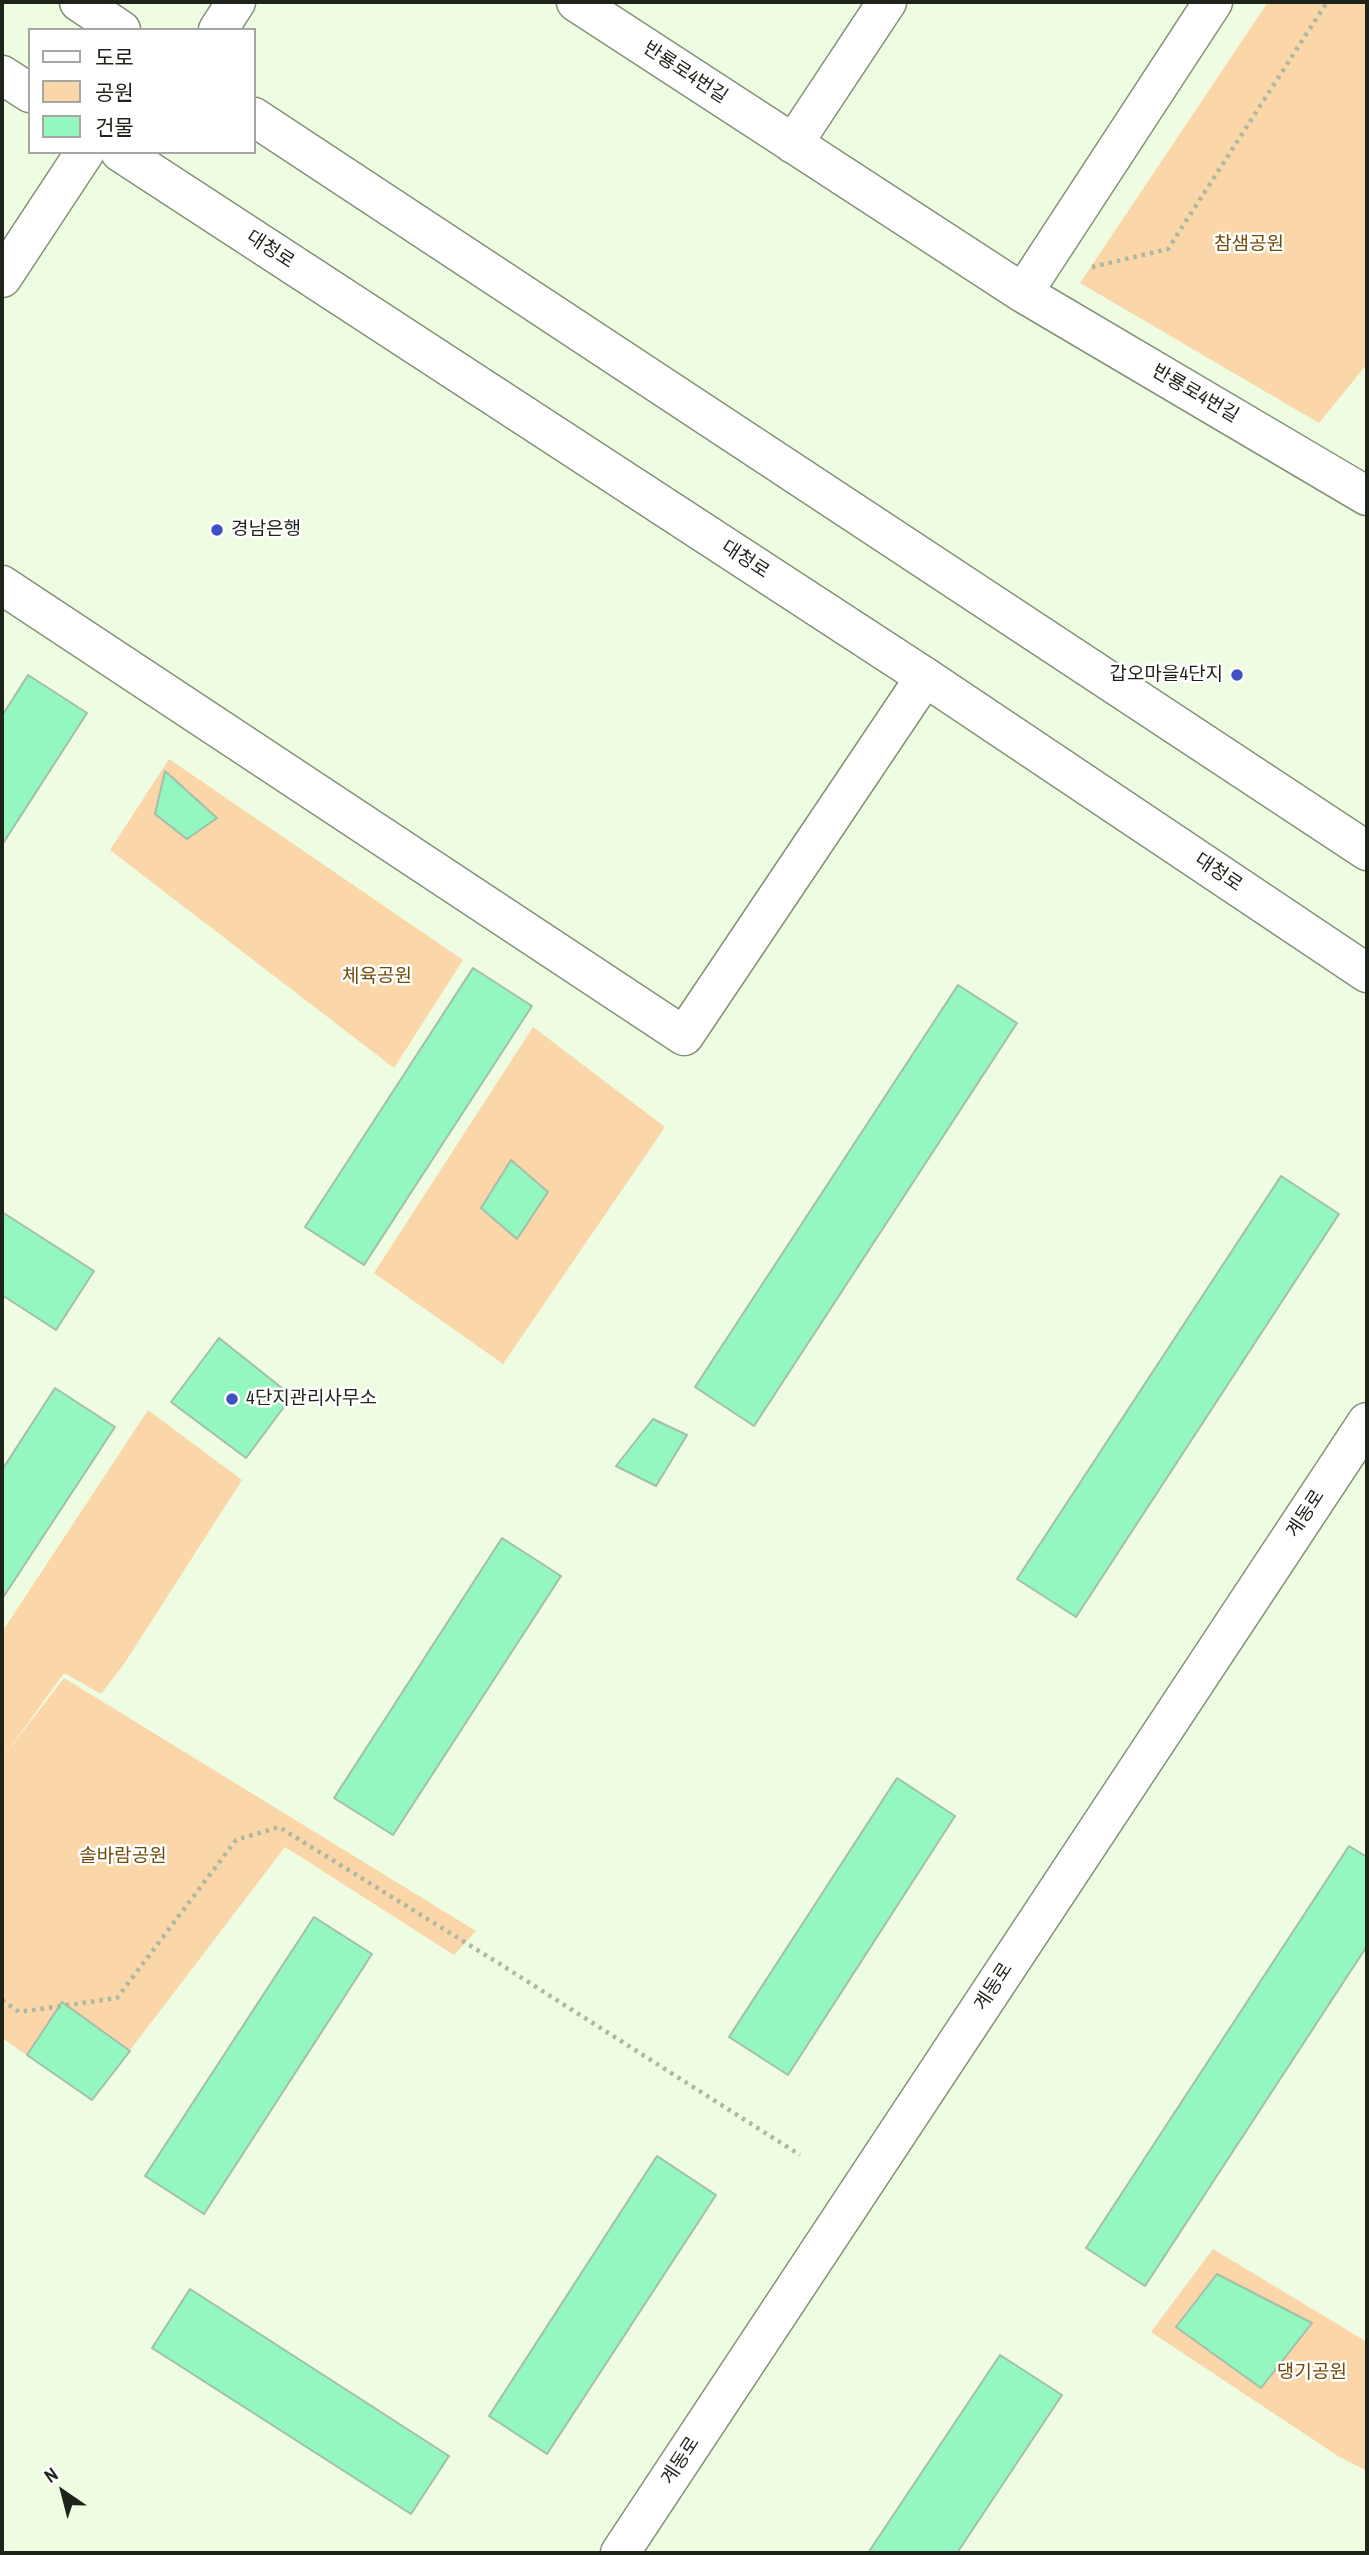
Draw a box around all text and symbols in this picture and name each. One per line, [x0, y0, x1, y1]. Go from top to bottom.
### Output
legend [28, 28, 256, 154]
street label: 반룡로4번길 [639, 37, 731, 109]
text: 도로 [95, 43, 134, 72]
text: 공원 [95, 78, 134, 107]
text: 건물 [95, 113, 134, 142]
street label: 대청로 [242, 226, 298, 274]
park label: 참샘공원 [1214, 234, 1284, 256]
street label: 반룡로4번길 [1148, 360, 1242, 428]
place label: 경남은행 [231, 519, 301, 541]
marker: 경남은행 [209, 522, 225, 538]
street label: 대청로 [717, 536, 773, 584]
place label: 갑오마을4단지 [1109, 664, 1223, 686]
marker: 갑오마을4단지 [1229, 667, 1245, 683]
street label: 대청로 [1190, 849, 1246, 897]
park label: 체육공원 [342, 966, 412, 988]
place label: 4단지관리사무소 [246, 1388, 377, 1410]
marker: 4단지관리사무소 [224, 1391, 240, 1407]
street label: 계동로 [1282, 1486, 1330, 1542]
park label: 솔바람공원 [79, 1846, 167, 1868]
street label: 계동로 [970, 1959, 1018, 2015]
park label: 댕기공원 [1277, 2362, 1347, 2384]
street label: 계동로 [657, 2433, 705, 2489]
north arrow [28, 2457, 98, 2527]
text: N [39, 2461, 63, 2489]

